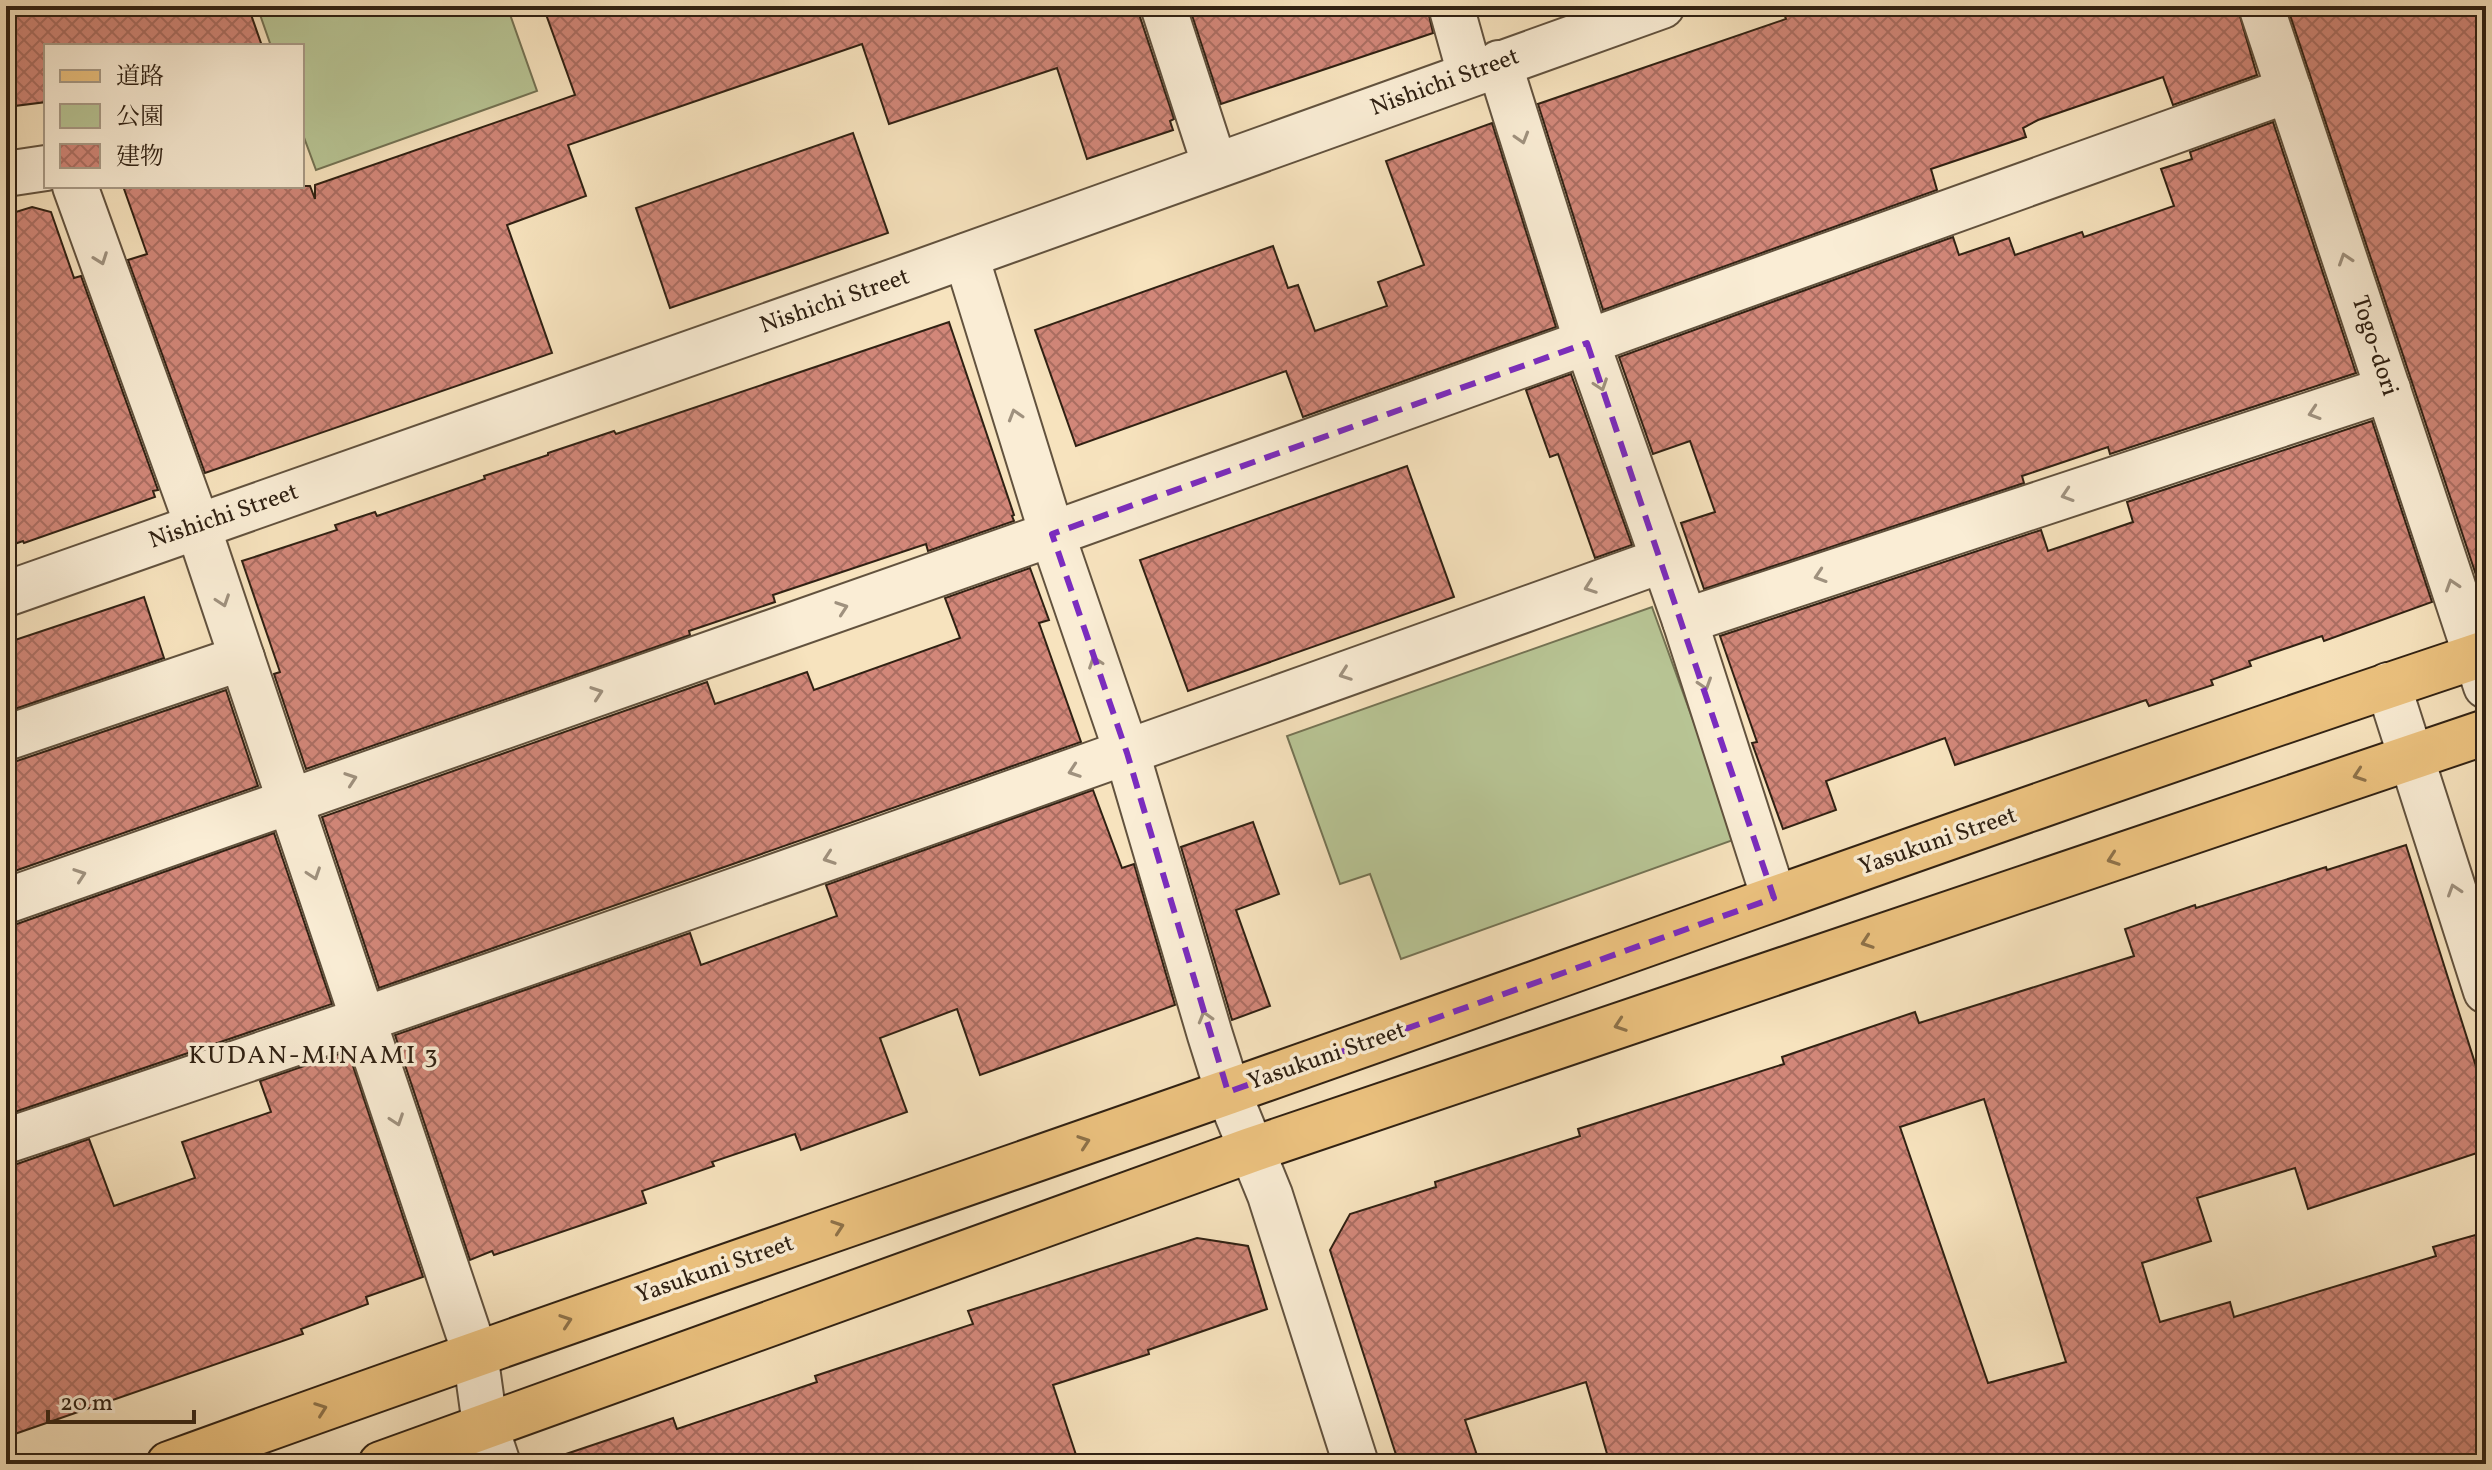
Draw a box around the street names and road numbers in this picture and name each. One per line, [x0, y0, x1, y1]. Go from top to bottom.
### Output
street label: Nishichi Street [1366, 40, 1524, 126]
street label: Nishichi Street [756, 260, 914, 344]
street label: Togo-dori [2342, 291, 2406, 401]
street label: Nishichi Street [145, 475, 303, 559]
street label: Yasukuni Street [1854, 799, 2022, 885]
street label: Yasukuni Street [1243, 1014, 1411, 1100]
street label: Yasukuni Street [631, 1227, 799, 1313]

